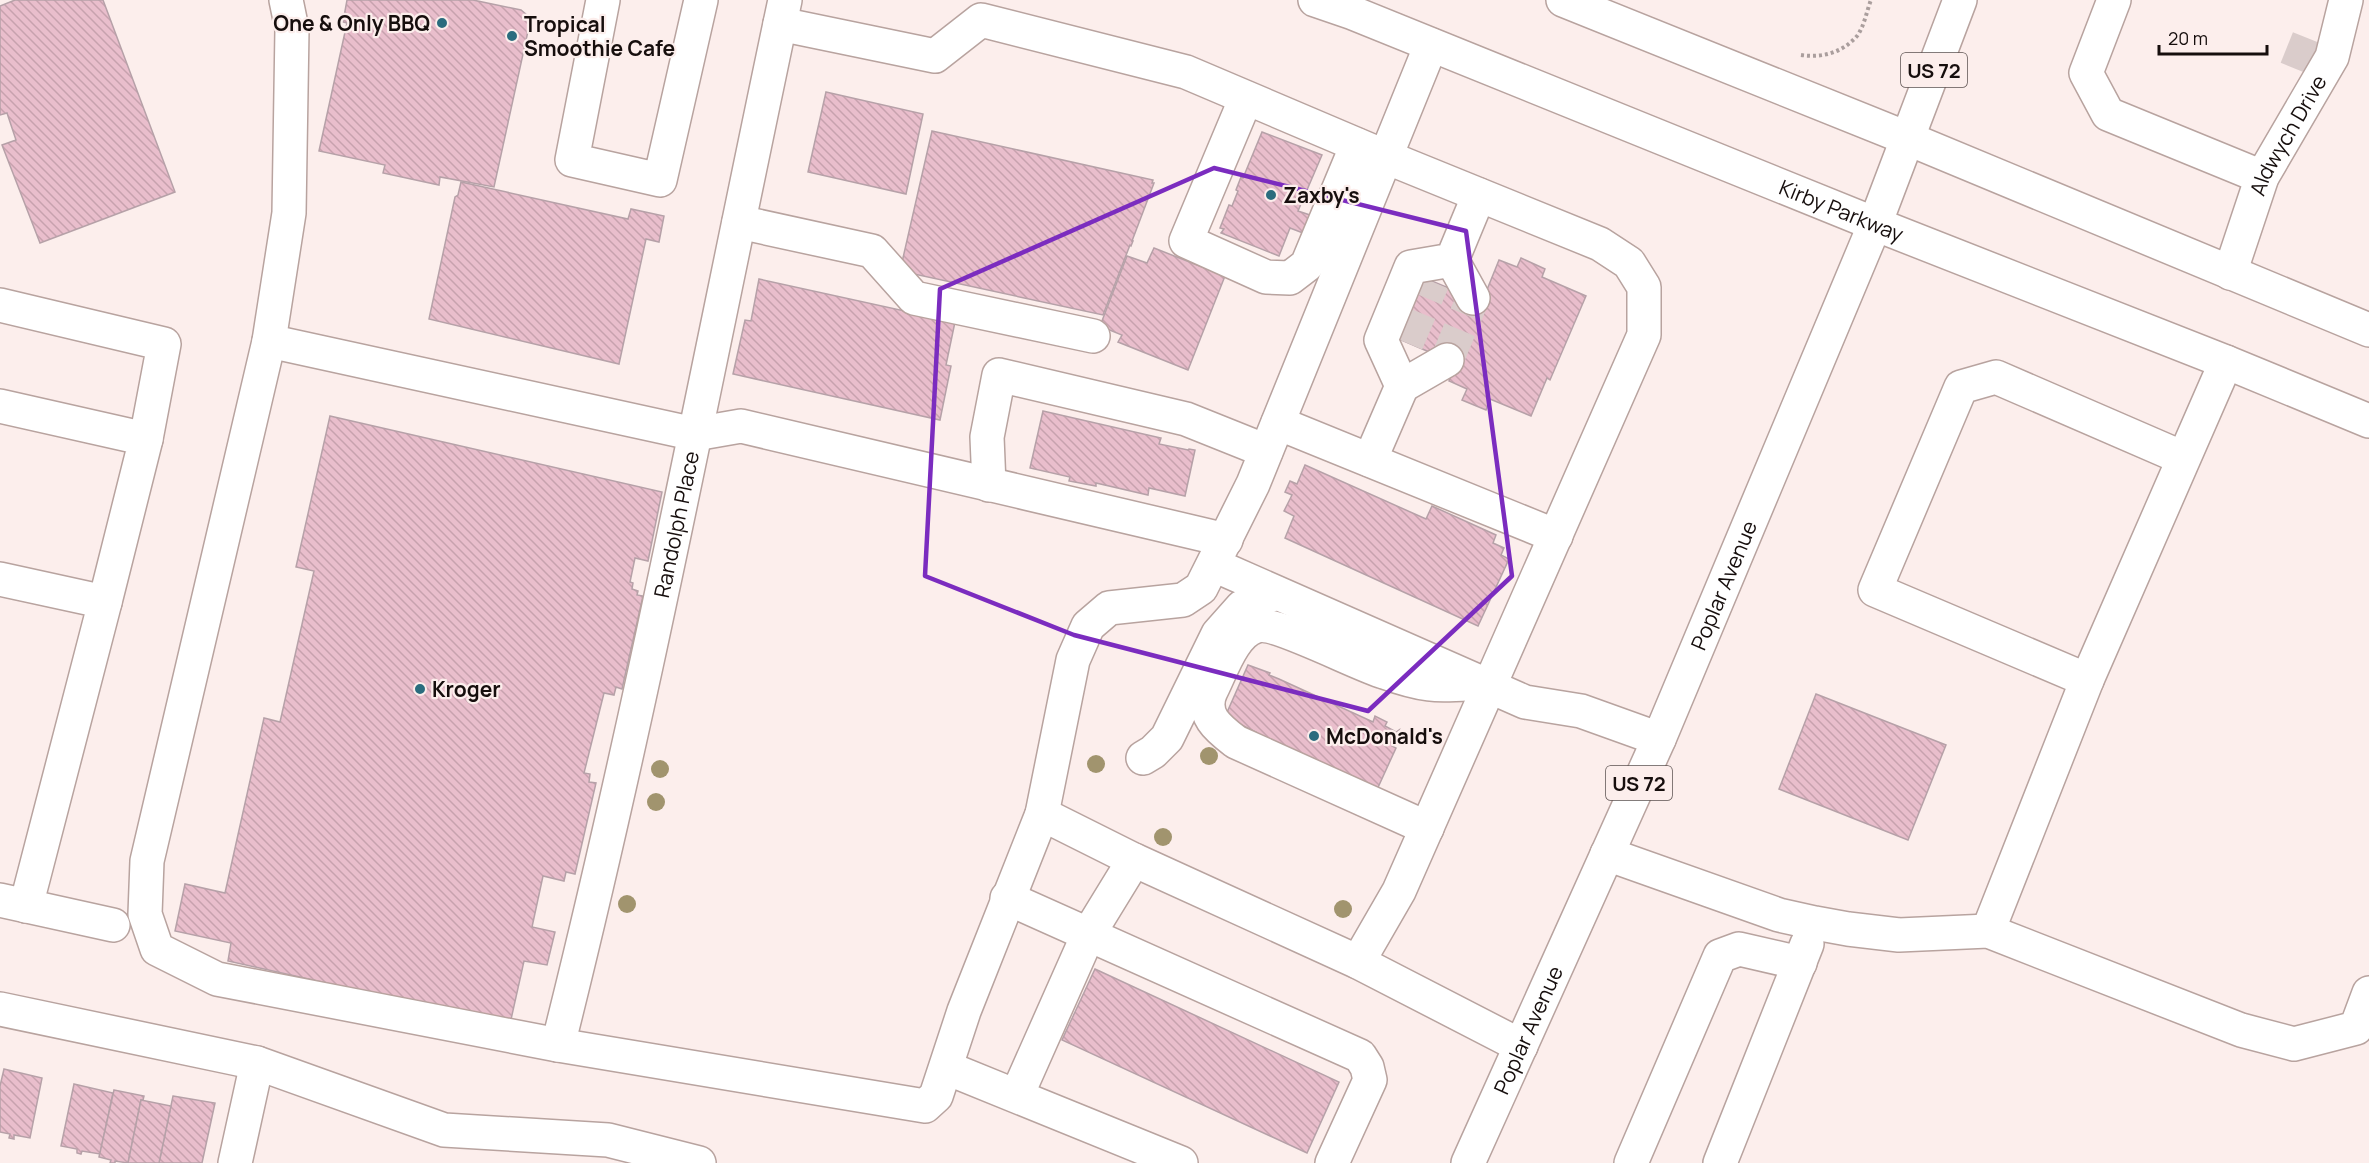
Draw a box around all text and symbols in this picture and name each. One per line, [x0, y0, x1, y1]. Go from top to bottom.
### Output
place label: One & Only BBQ [273, 9, 430, 37]
place label: Tropical Smoothie Cafe [524, 10, 675, 62]
marker: One & Only BBQ [435, 16, 449, 30]
scale bar [2159, 18, 2267, 56]
text: 20 m [2168, 26, 2208, 50]
marker: Tropical Smoothie Cafe [505, 29, 519, 43]
road number: US 72 [1901, 53, 1967, 87]
street label: Aldwych Drive [2243, 70, 2333, 199]
street label: Kirby Parkway [1775, 173, 1908, 248]
place label: Zaxby's [1283, 181, 1360, 209]
marker: Zaxby's [1264, 188, 1278, 202]
street label: Randolph Place [647, 448, 705, 600]
street label: Poplar Avenue [1684, 516, 1763, 654]
place label: Kroger [432, 675, 501, 703]
marker: Kroger [413, 682, 427, 696]
place label: McDonald's [1326, 722, 1443, 750]
marker: McDonald's [1307, 729, 1321, 743]
road number: US 72 [1606, 766, 1672, 800]
street label: Poplar Avenue [1487, 961, 1569, 1098]

